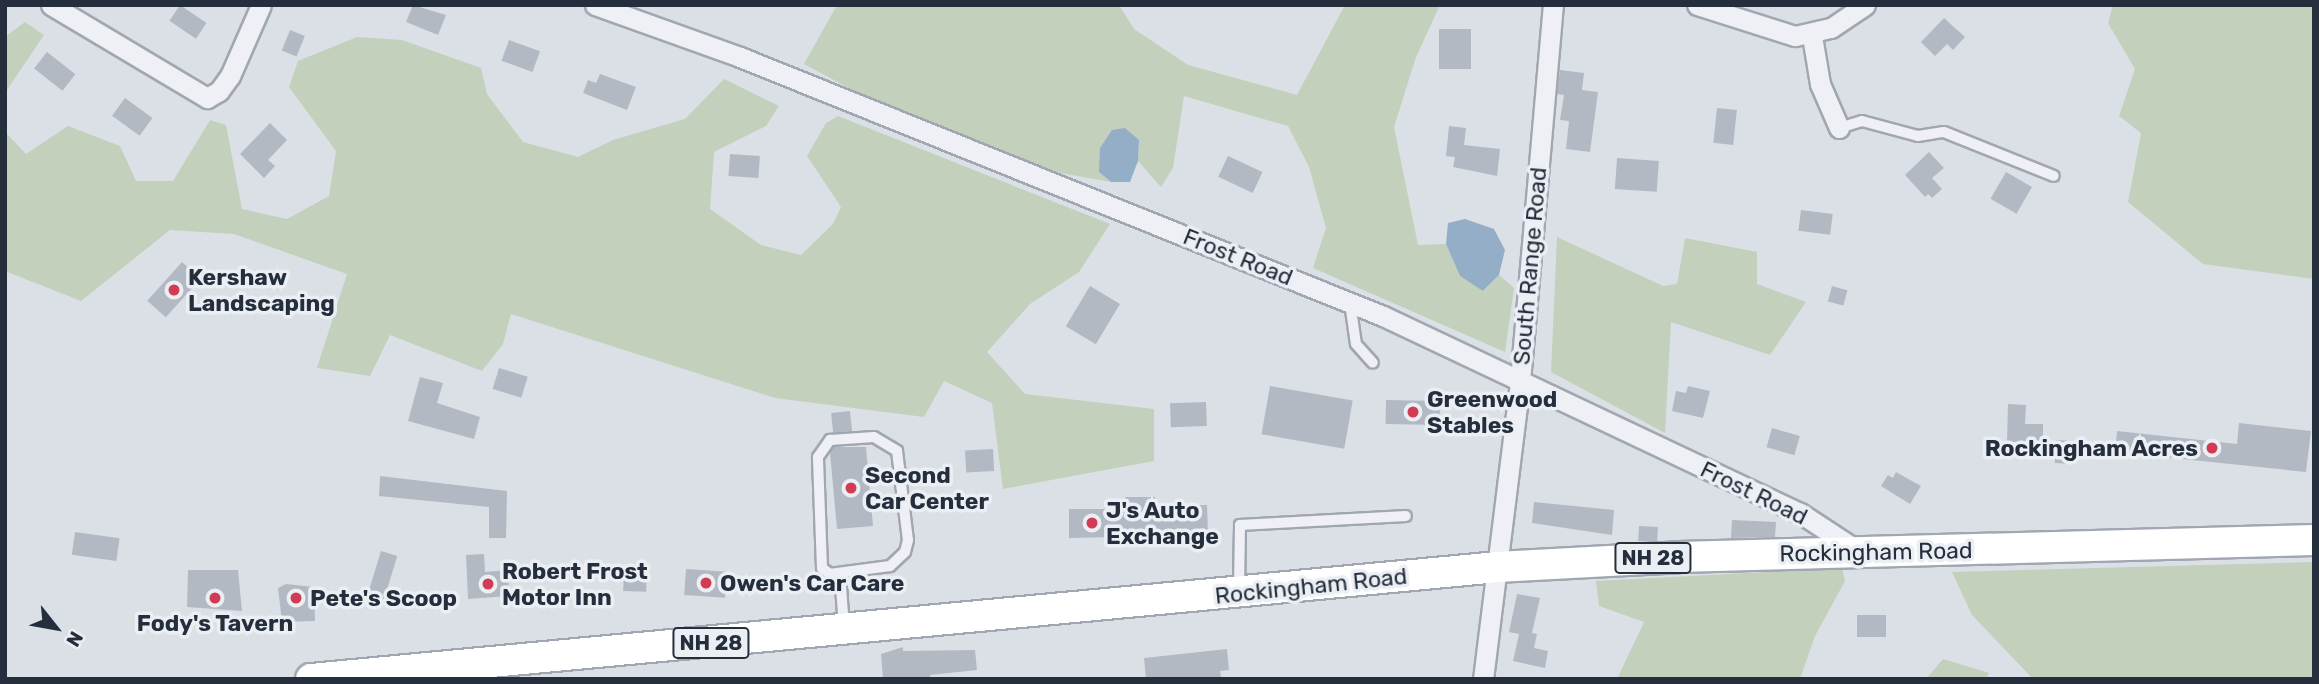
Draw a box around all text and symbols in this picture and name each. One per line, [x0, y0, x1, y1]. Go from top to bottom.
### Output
street label: South Range Road [1508, 166, 1552, 366]
street label: Frost Road [1179, 223, 1297, 291]
place label: Kershaw Landscaping [188, 263, 335, 317]
marker: Kershaw Landscaping [166, 282, 182, 298]
place label: Greenwood Stables [1427, 385, 1557, 439]
marker: Greenwood Stables [1405, 404, 1421, 420]
place label: Rockingham Acres [1984, 434, 2198, 462]
marker: Rockingham Acres [2204, 440, 2220, 456]
street label: Frost Road [1696, 455, 1812, 531]
place label: Second Car Center [865, 461, 989, 515]
marker: Second Car Center [843, 480, 859, 496]
place label: J's Auto Exchange [1106, 496, 1219, 550]
marker: J's Auto Exchange [1084, 515, 1100, 531]
street label: Rockingham Road [1779, 537, 1973, 567]
road number: NH 28 [1613, 540, 1693, 576]
place label: Robert Frost Motor Inn [502, 557, 648, 611]
street label: Rockingham Road [1213, 562, 1409, 610]
place label: Owen's Car Care [720, 569, 905, 597]
marker: Owen's Car Care [698, 575, 714, 591]
marker: Robert Frost Motor Inn [480, 576, 496, 592]
place label: Pete's Scoop [310, 584, 457, 612]
marker: Fody's Tavern [207, 590, 223, 606]
marker: Pete's Scoop [288, 590, 304, 606]
north arrow [21, 593, 91, 663]
place label: Fody's Tavern [137, 609, 293, 637]
road number: NH 28 [671, 626, 751, 660]
text: N [61, 627, 88, 651]

